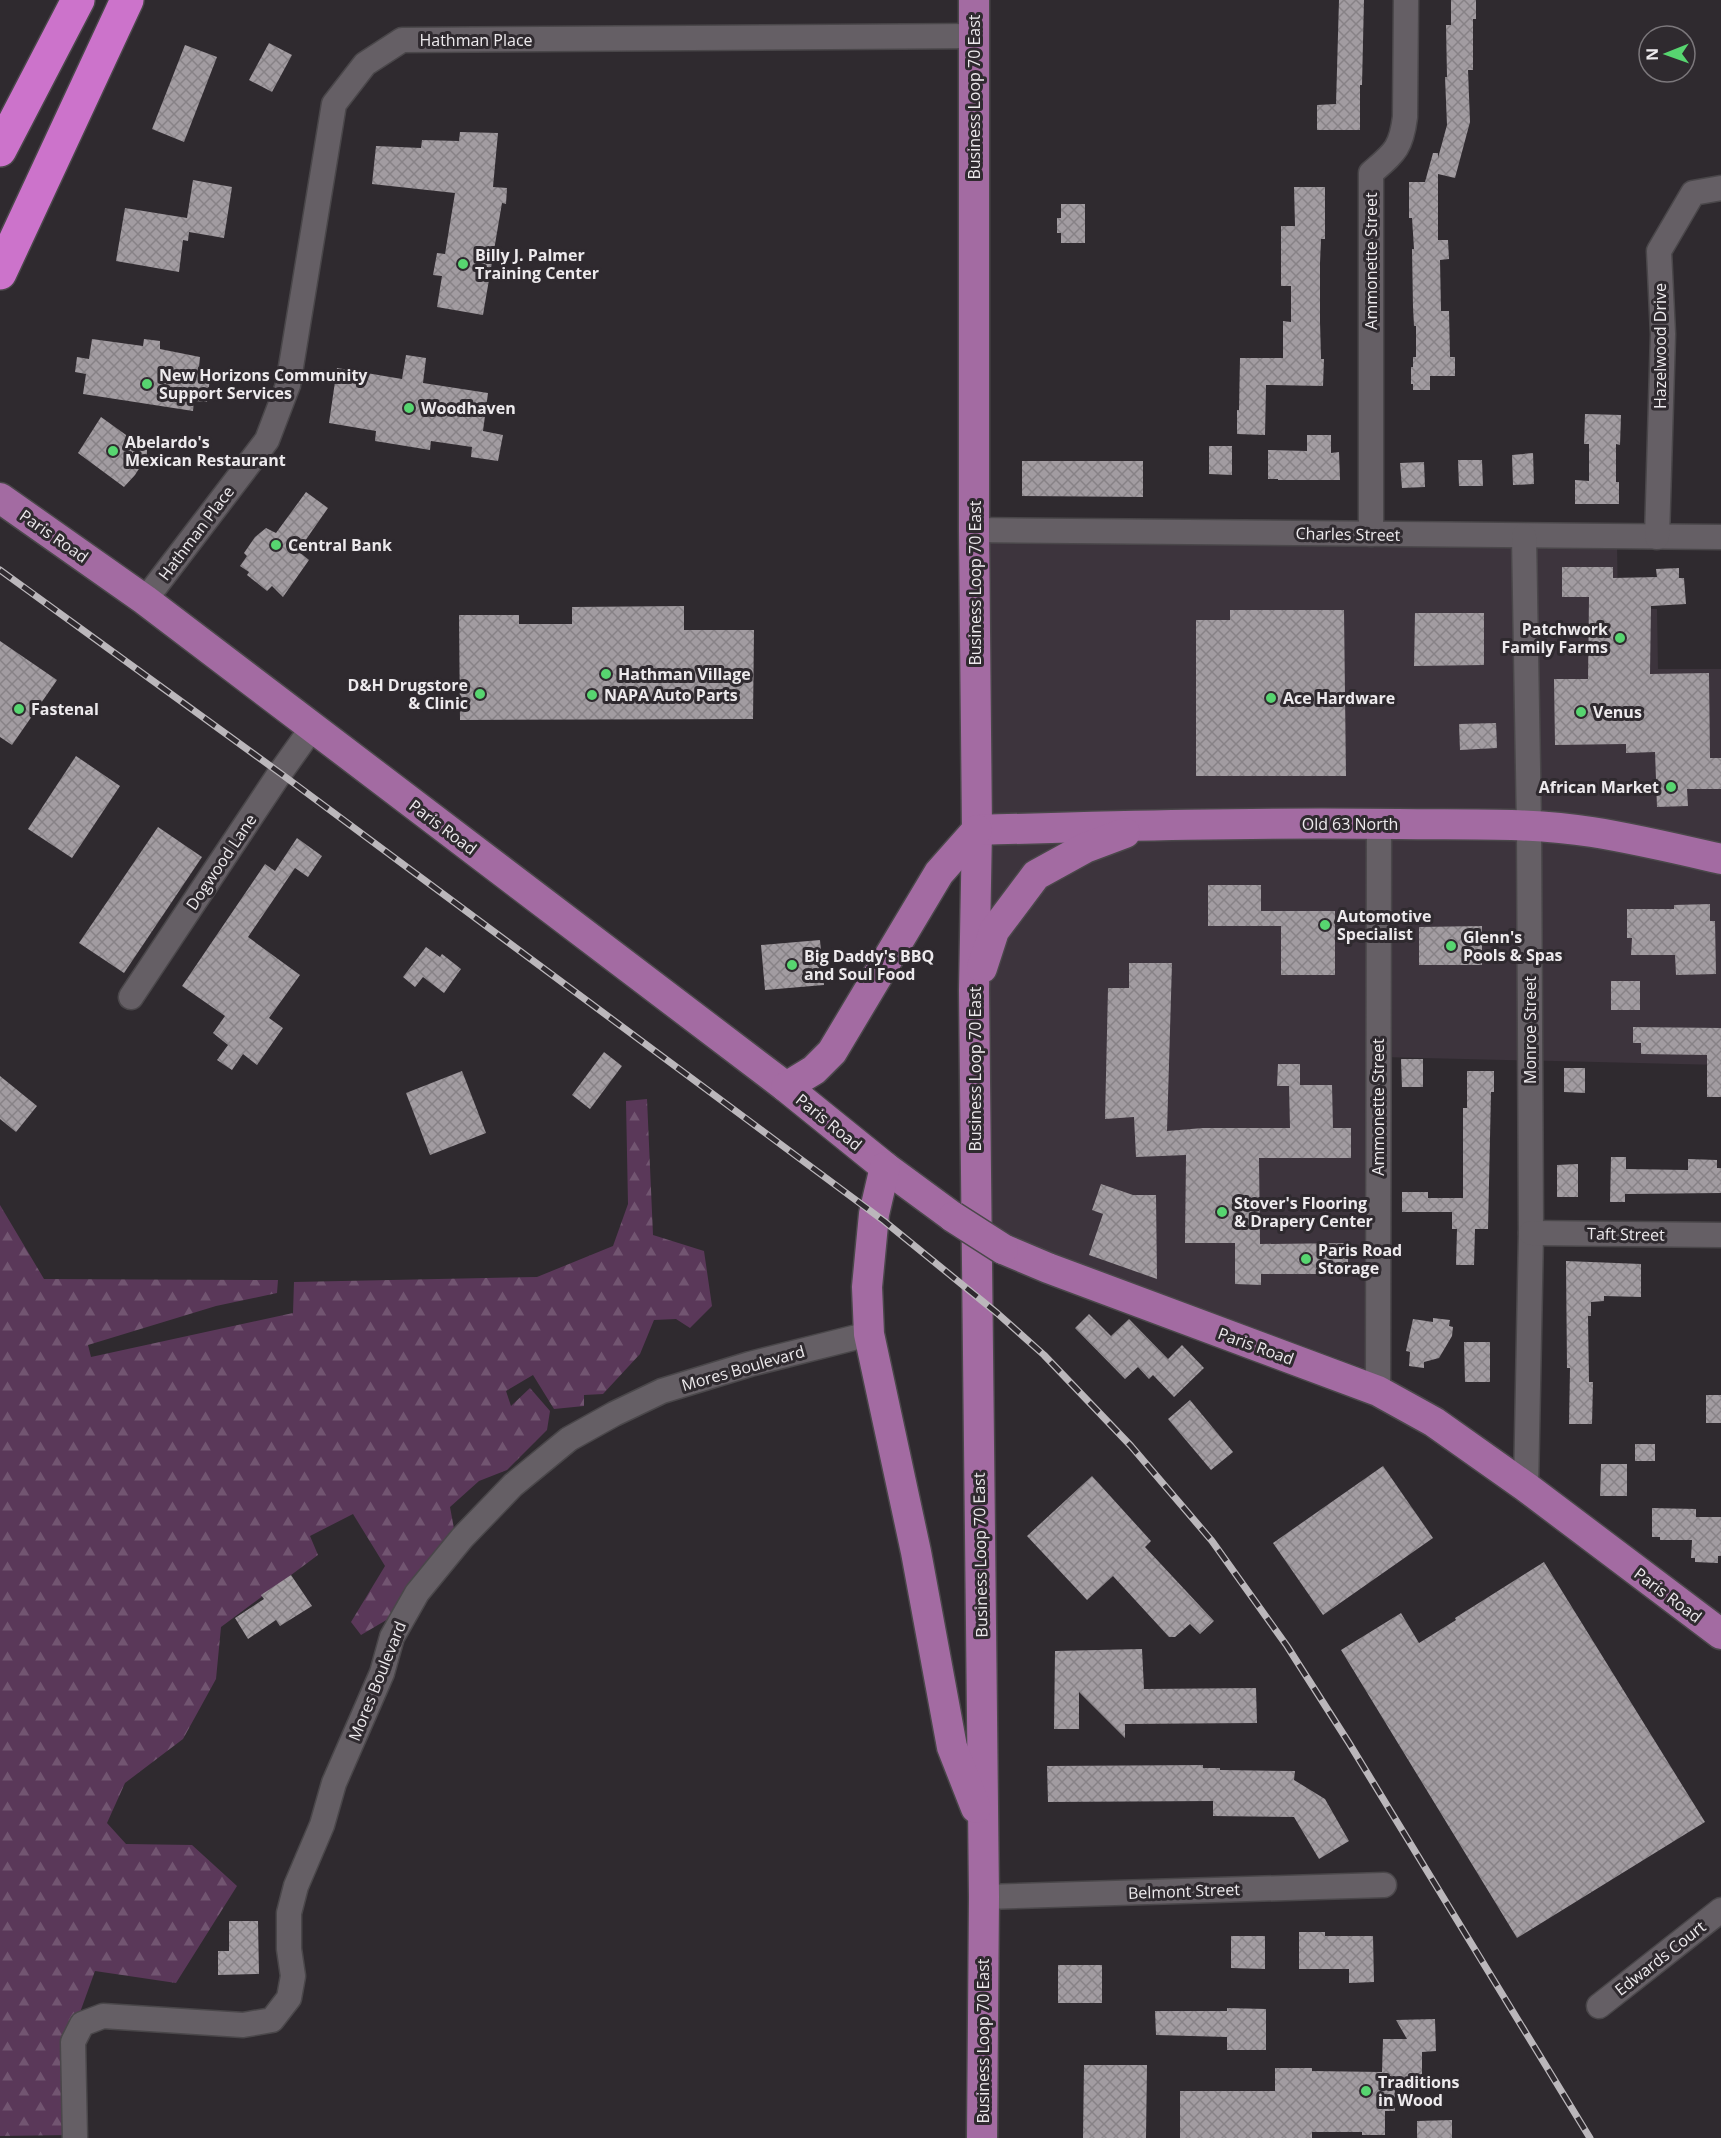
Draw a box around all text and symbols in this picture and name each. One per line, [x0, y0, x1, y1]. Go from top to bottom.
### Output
street label: Business Loop 70 East [963, 14, 985, 180]
north arrow [1637, 24, 1697, 84]
street label: Hathman Place [419, 29, 533, 51]
text: N [1641, 48, 1663, 61]
street label: Ammonette Street [1360, 192, 1382, 330]
place label: Billy J. Palmer Training Center [475, 244, 599, 284]
marker: Billy J. Palmer Training Center [456, 257, 470, 271]
street label: Hazelwood Drive [1649, 283, 1671, 409]
place label: New Horizons Community Support Services [159, 364, 368, 404]
marker: New Horizons Community Support Services [140, 377, 154, 391]
place label: Woodhaven [421, 397, 516, 419]
marker: Woodhaven [402, 401, 416, 415]
place label: Abelardo's Mexican Restaurant [125, 431, 286, 471]
marker: Abelardo's Mexican Restaurant [106, 444, 120, 458]
street label: Hathman Place [153, 481, 239, 585]
street label: Business Loop 70 East [964, 500, 986, 666]
street label: Paris Road [15, 504, 93, 568]
street label: Charles Street [1295, 522, 1401, 546]
place label: Central Bank [288, 534, 392, 556]
marker: Central Bank [269, 538, 283, 552]
place label: Patchwork Family Farms [1501, 618, 1608, 658]
marker: Patchwork Family Farms [1613, 631, 1627, 645]
place label: Hathman Village [618, 663, 751, 685]
marker: Hathman Village [599, 667, 613, 681]
place label: D&H Drugstore & Clinic [348, 674, 468, 714]
place label: NAPA Auto Parts [604, 684, 738, 706]
marker: D&H Drugstore & Clinic [473, 687, 487, 701]
place label: Ace Hardware [1283, 687, 1395, 709]
marker: NAPA Auto Parts [585, 688, 599, 702]
marker: Ace Hardware [1264, 691, 1278, 705]
place label: Fastenal [31, 698, 99, 720]
place label: Venus [1593, 701, 1642, 723]
marker: Fastenal [12, 702, 26, 716]
marker: Venus [1574, 705, 1588, 719]
place label: African Market [1539, 776, 1659, 798]
marker: African Market [1664, 780, 1678, 794]
street label: Paris Road [405, 794, 481, 860]
street label: Dogwood Lane [181, 810, 261, 914]
street label: Old 63 North [1302, 813, 1398, 835]
place label: Automotive Specialist [1337, 905, 1431, 945]
marker: Automotive Specialist [1318, 918, 1332, 932]
place label: Glenn's Pools & Spas [1463, 926, 1563, 966]
marker: Glenn's Pools & Spas [1444, 939, 1458, 953]
place label: Big Daddy's BBQ and Soul Food [804, 945, 934, 985]
marker: Big Daddy's BBQ and Soul Food [785, 958, 799, 972]
street label: Monroe Street [1519, 976, 1541, 1084]
street label: Business Loop 70 East [964, 986, 986, 1152]
street label: Ammonette Street [1367, 1038, 1389, 1176]
street label: Paris Road [791, 1089, 867, 1155]
place label: Stover's Flooring & Drapery Center [1234, 1192, 1373, 1232]
marker: Stover's Flooring & Drapery Center [1215, 1205, 1229, 1219]
street label: Taft Street [1587, 1222, 1665, 1246]
place label: Paris Road Storage [1318, 1239, 1402, 1279]
marker: Paris Road Storage [1299, 1252, 1313, 1266]
street label: Paris Road [1215, 1322, 1297, 1370]
street label: Mores Boulevard [679, 1340, 807, 1396]
street label: Business Loop 70 East [968, 1472, 992, 1638]
street label: Paris Road [1630, 1562, 1706, 1628]
street label: Mores Boulevard [343, 1618, 411, 1744]
street label: Belmont Street [1128, 1878, 1241, 1904]
street label: Edwards Court [1610, 1915, 1710, 2000]
street label: Business Loop 70 East [972, 1958, 994, 2124]
place label: Traditions in Wood [1378, 2071, 1459, 2111]
marker: Traditions in Wood [1359, 2084, 1373, 2098]

